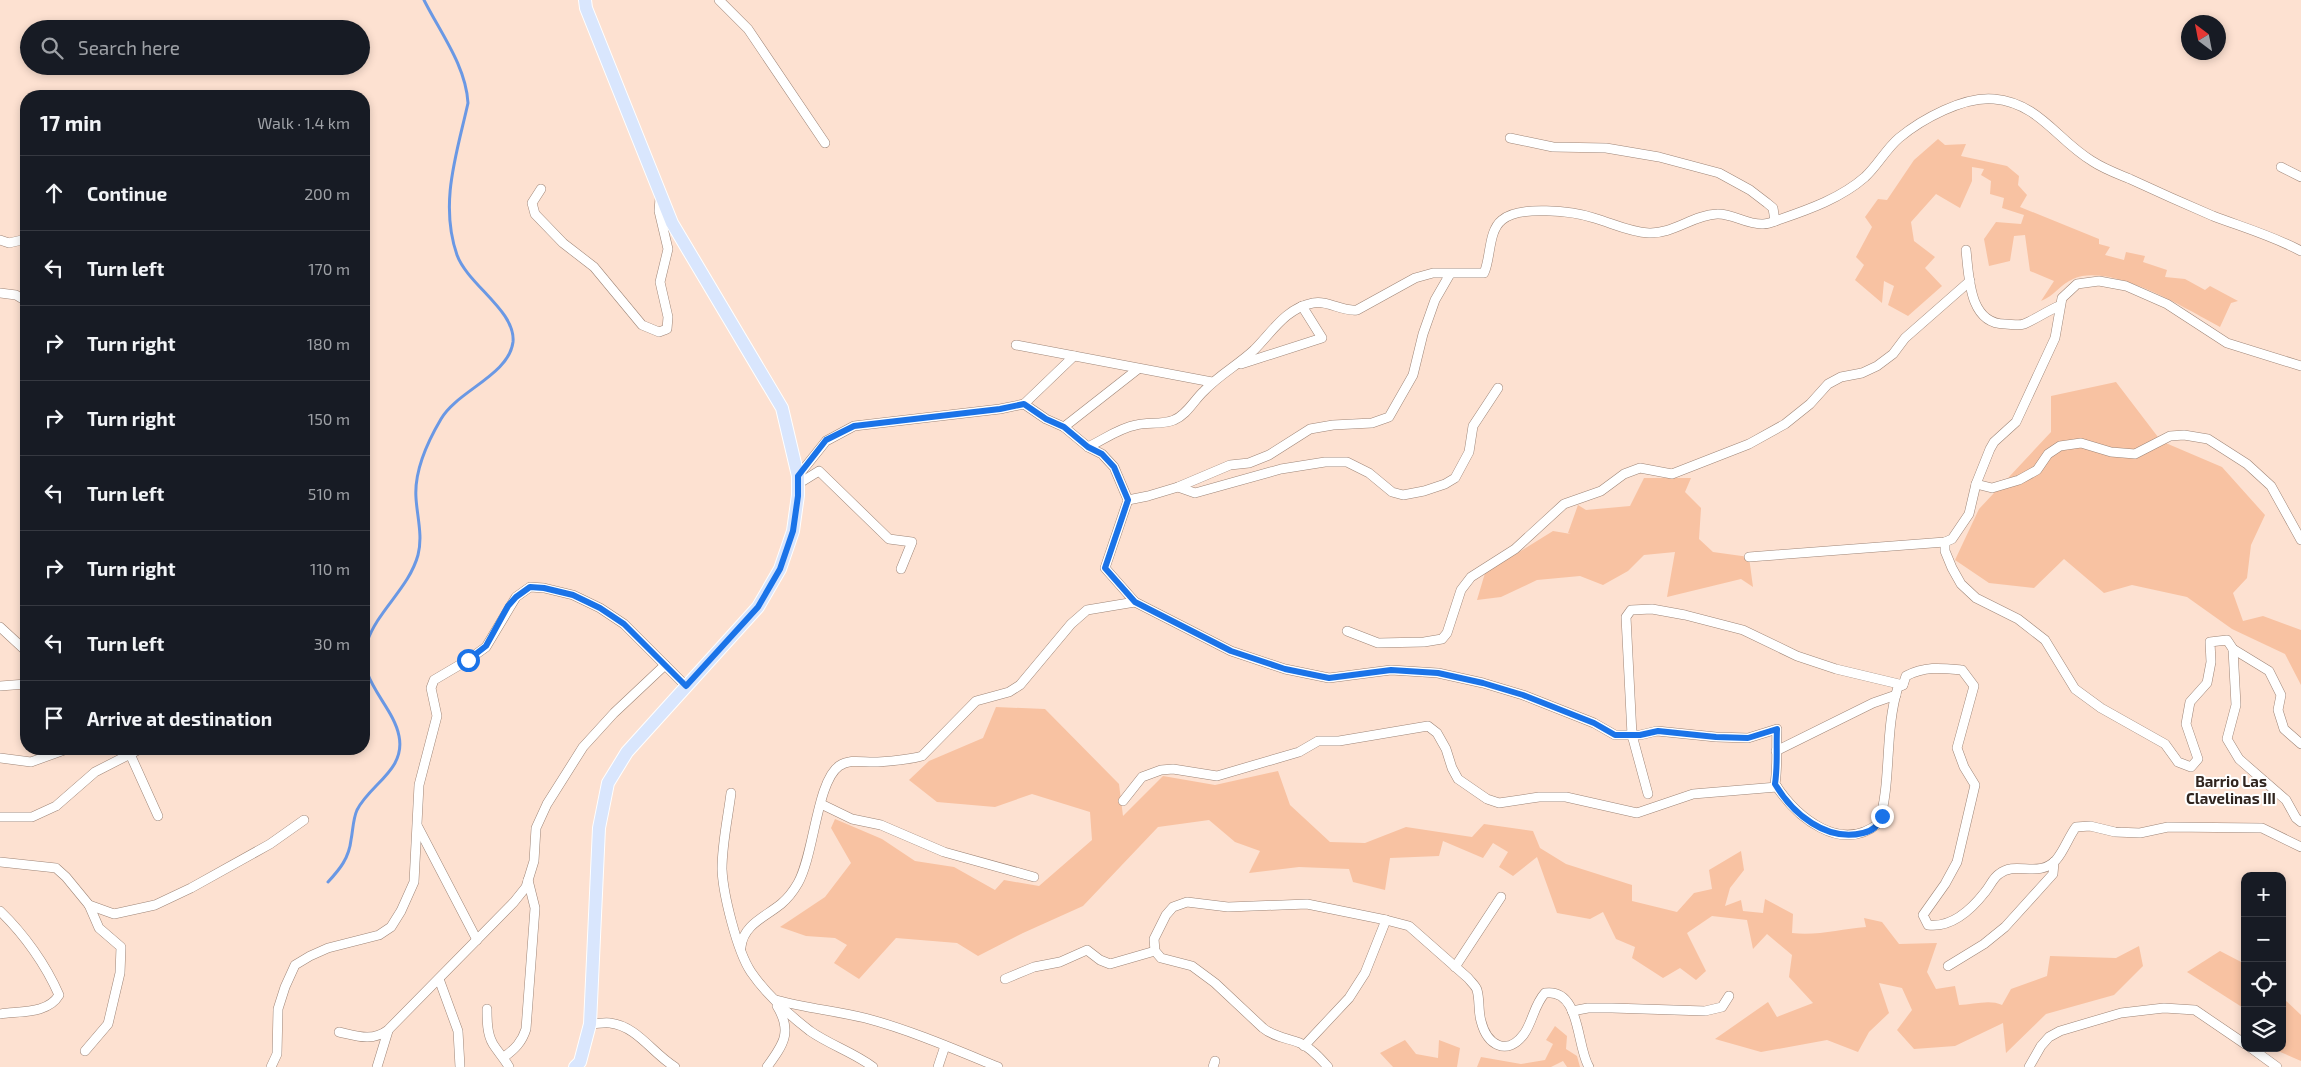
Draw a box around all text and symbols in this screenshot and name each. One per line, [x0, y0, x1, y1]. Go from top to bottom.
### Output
north arrow [2181, 15, 2226, 60]
search box [20, 20, 370, 75]
icon: search [38, 34, 66, 62]
text: Search here [78, 36, 180, 59]
text: 17 min [40, 110, 102, 135]
text: Walk · 1.4 km [257, 113, 350, 132]
icon: ahead [40, 179, 68, 207]
text: Continue [87, 182, 167, 205]
text: 200 m [304, 184, 350, 203]
icon: left [40, 254, 68, 282]
text: Turn left [87, 257, 164, 280]
text: 170 m [308, 259, 350, 278]
icon: right [40, 329, 68, 357]
text: Turn right [87, 332, 175, 355]
text: 180 m [307, 334, 350, 353]
icon: right [40, 404, 68, 432]
text: Turn right [87, 407, 175, 430]
text: 150 m [308, 409, 350, 428]
icon: left [40, 479, 68, 507]
text: Turn left [87, 482, 164, 505]
text: 510 m [308, 484, 350, 503]
icon: right [40, 554, 68, 582]
text: Turn right [87, 557, 175, 580]
text: 110 m [310, 559, 350, 578]
icon: left [40, 629, 68, 657]
text: Turn left [87, 632, 164, 655]
text: 30 m [314, 634, 350, 653]
route start [457, 649, 480, 672]
icon: arrive [40, 704, 68, 732]
text: Arrive at destination [87, 707, 272, 730]
district label: Barrio Las Clavelinas III [2186, 772, 2276, 807]
route end [1871, 805, 1894, 828]
map controls [2241, 872, 2286, 1052]
button: + [2241, 872, 2286, 917]
button: − [2241, 917, 2286, 962]
button: locate [2241, 962, 2286, 1007]
button: layers [2241, 1007, 2286, 1052]

